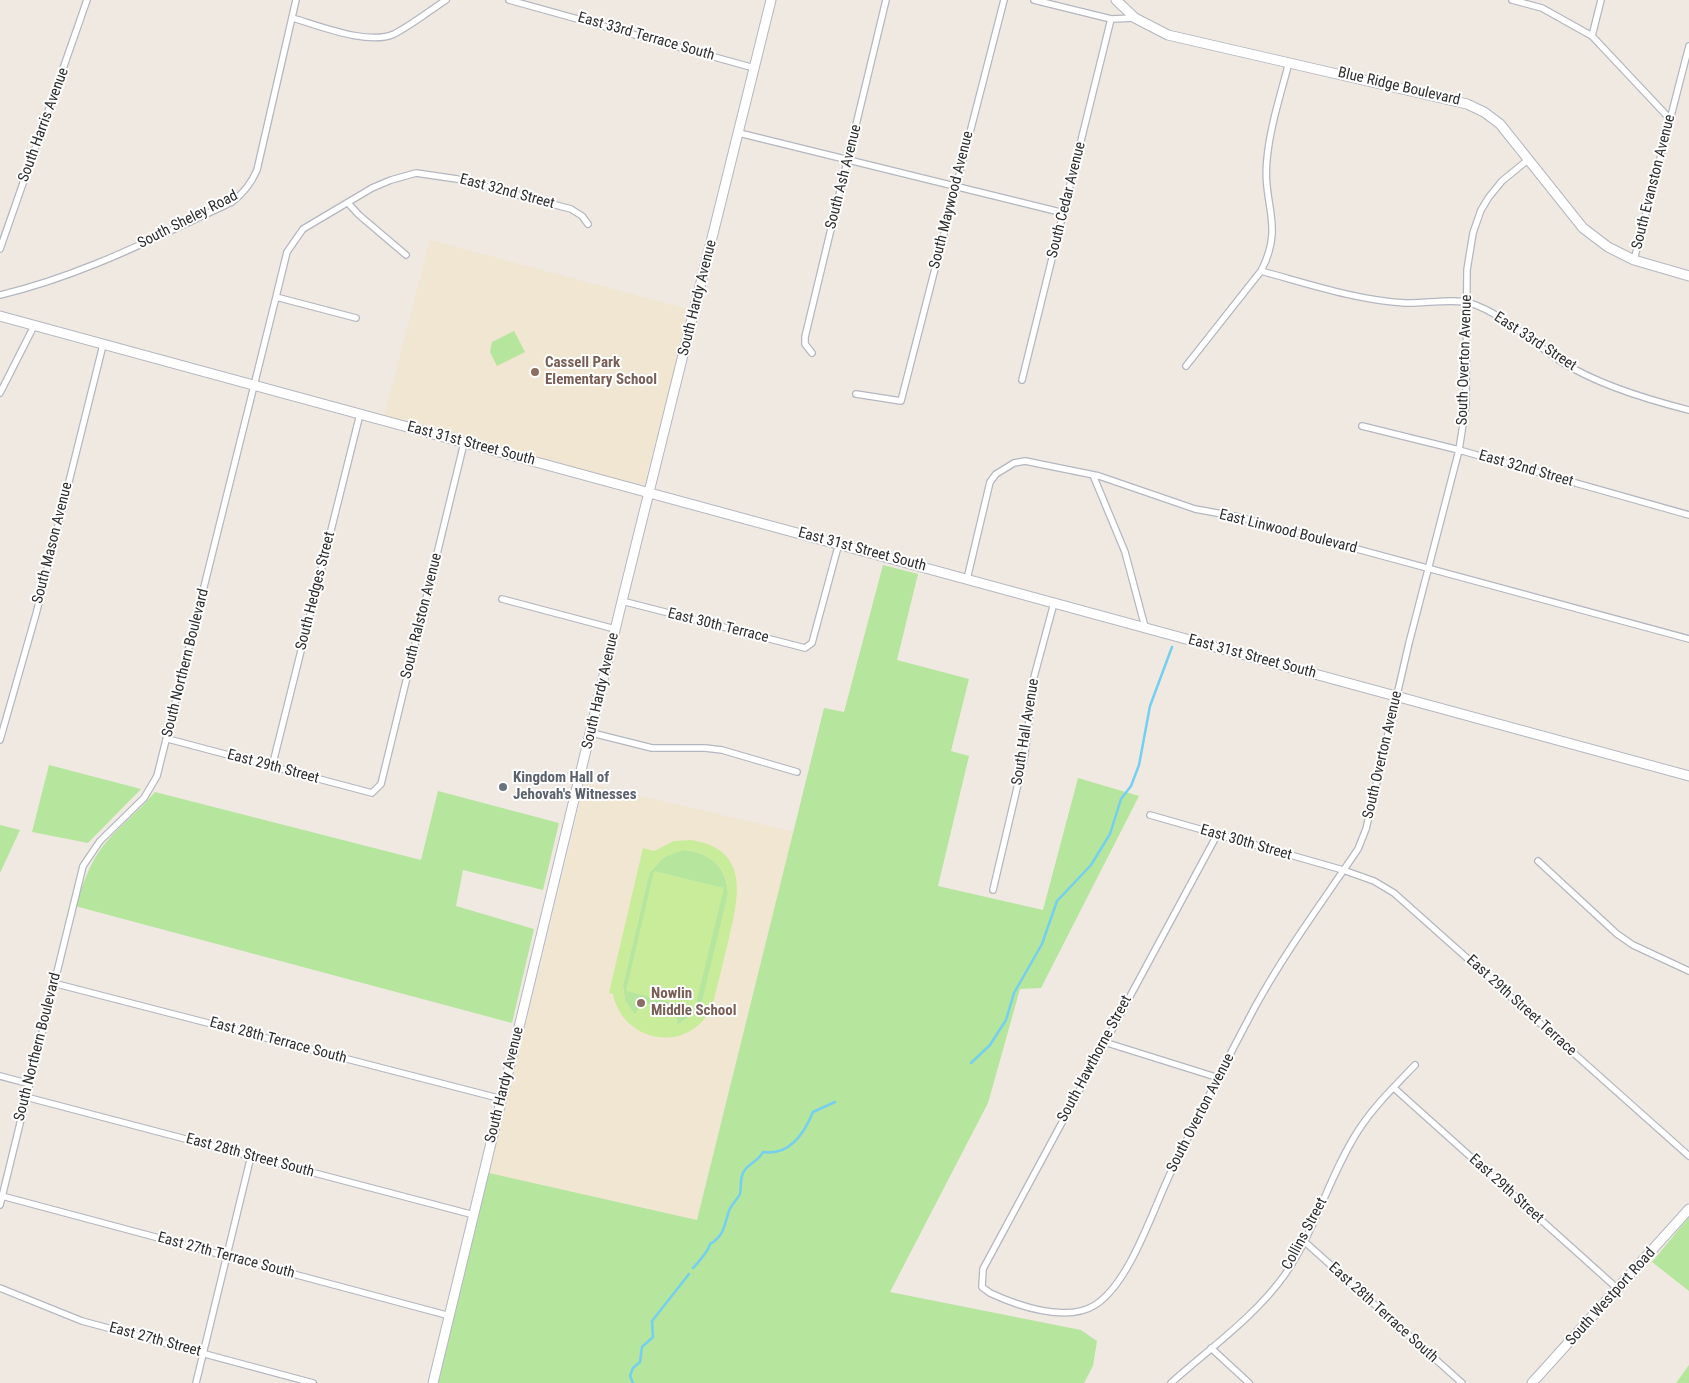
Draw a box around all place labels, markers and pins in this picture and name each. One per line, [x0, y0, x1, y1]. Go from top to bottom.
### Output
place label: Cassell Park Elementary School [545, 354, 657, 389]
marker: Cassell Park Elementary School [529, 366, 541, 378]
place label: Kingdom Hall of Jehovah's Witnesses [513, 769, 637, 804]
marker: Kingdom Hall of Jehovah's Witnesses [497, 781, 509, 793]
place label: Nowlin Middle School [651, 985, 737, 1020]
marker: Nowlin Middle School [635, 997, 647, 1009]

